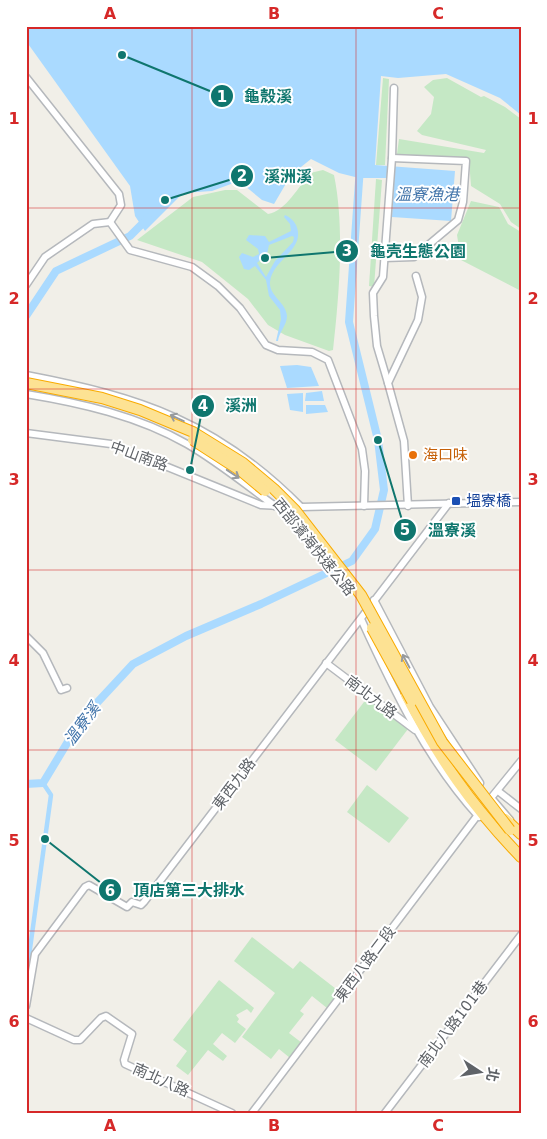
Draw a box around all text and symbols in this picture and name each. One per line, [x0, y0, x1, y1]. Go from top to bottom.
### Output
text: A [104, 4, 117, 23]
text: B [268, 4, 280, 23]
text: C [432, 4, 444, 23]
callout: 龜殼溪 [209, 81, 302, 112]
text: 龜殼溪 [244, 87, 292, 106]
text: 1 [217, 88, 227, 106]
text: 1 [8, 109, 20, 128]
text: 1 [527, 109, 539, 128]
callout: 溪洲溪 [229, 161, 322, 192]
text: 2 [237, 167, 247, 185]
text: 溪洲溪 [264, 167, 312, 186]
water label: 溫寮漁港 [395, 185, 461, 204]
callout: 龜壳生態公園 [335, 236, 476, 267]
text: 3 [342, 242, 352, 260]
text: 龜壳生態公園 [370, 242, 466, 261]
text: 2 [8, 289, 20, 308]
text: 2 [527, 289, 539, 308]
callout: 溪洲 [190, 390, 267, 421]
text: 溪洲 [225, 396, 257, 415]
text: 4 [198, 397, 208, 415]
one-way arrow [170, 412, 185, 422]
street label: 中山南路 [108, 437, 170, 475]
place label: 海口味 [423, 446, 468, 464]
marker: 海口味 [407, 449, 419, 461]
one-way arrow [225, 469, 239, 479]
text: 3 [8, 470, 20, 489]
text: 3 [527, 470, 539, 489]
place label: 塭寮橋 [466, 492, 511, 510]
street label: 西部濱海快速公路 [269, 495, 359, 599]
marker: 塭寮橋 [450, 495, 462, 507]
callout: 溫寮溪 [393, 514, 486, 545]
text: 5 [400, 521, 410, 539]
text: 溫寮溪 [428, 521, 476, 540]
text: 4 [8, 651, 20, 670]
text: 4 [527, 651, 539, 670]
one-way arrow [400, 655, 410, 669]
street label: 南北九路 [342, 672, 400, 722]
water label: 溫寮溪 [60, 698, 105, 749]
street label: 東西九路 [209, 755, 259, 813]
text: 5 [8, 831, 20, 850]
text: 5 [527, 831, 539, 850]
callout: 頂店第三大排水 [98, 875, 255, 906]
text: 頂店第三大排水 [133, 881, 245, 900]
text: 6 [105, 882, 115, 900]
street label: 東西八路二段 [331, 923, 399, 1005]
street label: 南北八路101巷 [415, 977, 491, 1071]
text: 6 [8, 1012, 20, 1031]
text: 6 [527, 1012, 539, 1031]
north arrow [454, 1046, 504, 1096]
street label: 南北八路 [130, 1060, 192, 1100]
text: 北 [483, 1066, 502, 1083]
text: A [104, 1116, 117, 1135]
text: B [268, 1116, 280, 1135]
text: C [432, 1116, 444, 1135]

